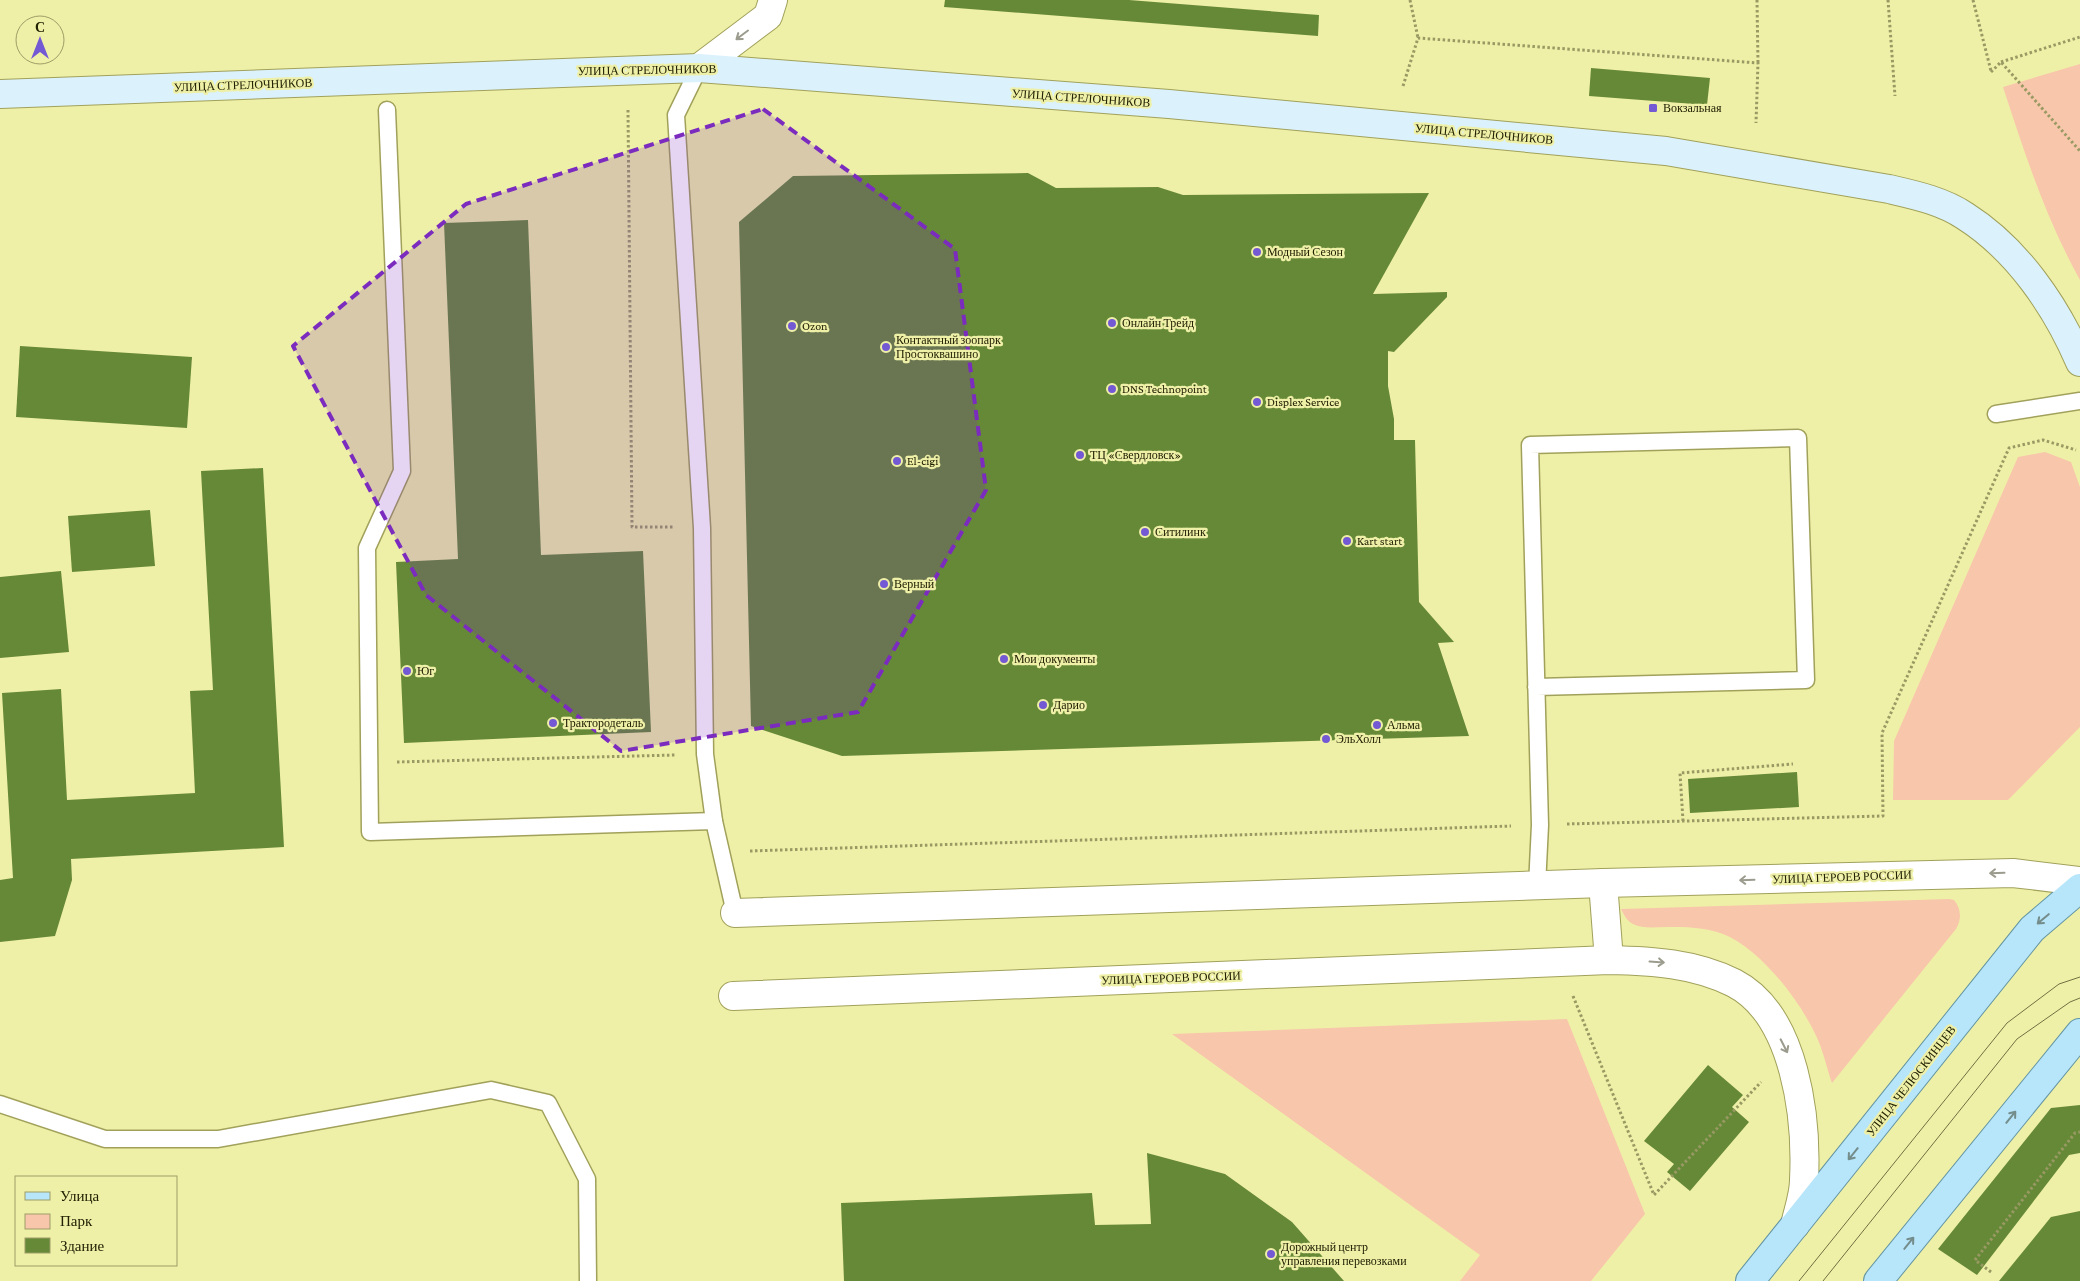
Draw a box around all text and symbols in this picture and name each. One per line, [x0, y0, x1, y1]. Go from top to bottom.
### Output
north arrow [15, 15, 65, 65]
text: С [35, 19, 45, 35]
one-way arrow [735, 30, 749, 40]
street label: УЛИЦА СТРЕЛОЧНИКОВ [578, 62, 716, 78]
street label: УЛИЦА СТРЕЛОЧНИКОВ [173, 76, 313, 94]
street label: УЛИЦА СТРЕЛОЧНИКОВ [1011, 86, 1151, 110]
place label: Вокзальная [1663, 101, 1722, 115]
marker: Вокзальная [1647, 102, 1659, 114]
street label: УЛИЦА СТРЕЛОЧНИКОВ [1414, 121, 1554, 147]
place label: Модный Сезон [1267, 245, 1344, 259]
marker: Модный Сезон [1251, 246, 1263, 258]
place label: Онлайн Трейд [1122, 316, 1194, 330]
marker: Онлайн Трейд [1106, 317, 1118, 329]
place label: Ozon [802, 319, 828, 333]
marker: Ozon [786, 320, 798, 332]
place label: Контактный зоопарк Простоквашино [896, 333, 1001, 361]
marker: Контактный зоопарк Простоквашино [880, 341, 892, 353]
place label: DNS Technopoint [1122, 382, 1208, 396]
marker: DNS Technopoint [1106, 383, 1118, 395]
place label: Displex Service [1267, 395, 1339, 409]
marker: Displex Service [1251, 396, 1263, 408]
place label: ТЦ «Свердловск» [1090, 448, 1181, 462]
marker: ТЦ «Свердловск» [1074, 449, 1086, 461]
place label: El-cigi [907, 454, 938, 468]
marker: El-cigi [891, 455, 903, 467]
place label: Ситилинк [1155, 525, 1206, 539]
marker: Ситилинк [1139, 526, 1151, 538]
place label: Kart start [1357, 534, 1403, 548]
marker: Kart start [1341, 535, 1353, 547]
place label: Верный [894, 577, 935, 591]
marker: Верный [878, 578, 890, 590]
place label: Мои документы [1014, 652, 1095, 666]
marker: Мои документы [998, 653, 1010, 665]
place label: Юг [417, 664, 434, 678]
marker: Юг [401, 665, 413, 677]
place label: Дарио [1053, 698, 1085, 712]
marker: Дарио [1037, 699, 1049, 711]
place label: Трактородеталь [563, 716, 644, 730]
marker: Трактородеталь [547, 717, 559, 729]
place label: Альма [1387, 718, 1421, 732]
marker: Альма [1371, 719, 1383, 731]
place label: ЭльХолл [1336, 732, 1381, 746]
marker: ЭльХолл [1320, 733, 1332, 745]
street label: УЛИЦА ГЕРОЕВ РОССИИ [1772, 868, 1912, 886]
one-way arrow [1989, 868, 2006, 878]
one-way arrow [1739, 875, 1755, 884]
one-way arrow [2037, 914, 2050, 925]
one-way arrow [1649, 957, 1665, 967]
street label: УЛИЦА ГЕРОЕВ РОССИИ [1101, 969, 1241, 987]
street label: УЛИЦА ЧЕЛЮСКИНЦЕВ [1864, 1023, 1958, 1139]
one-way arrow [1779, 1039, 1789, 1054]
one-way arrow [2006, 1111, 2017, 1124]
one-way arrow [1847, 1147, 1858, 1160]
legend [15, 1176, 178, 1266]
text: Улица [60, 1188, 99, 1204]
text: Парк [60, 1213, 93, 1229]
one-way arrow [1903, 1237, 1914, 1250]
text: Здание [60, 1238, 104, 1254]
place label: Дорожный центр управления перевозками [1281, 1240, 1407, 1268]
marker: Дорожный центр управления перевозками [1265, 1248, 1277, 1260]

